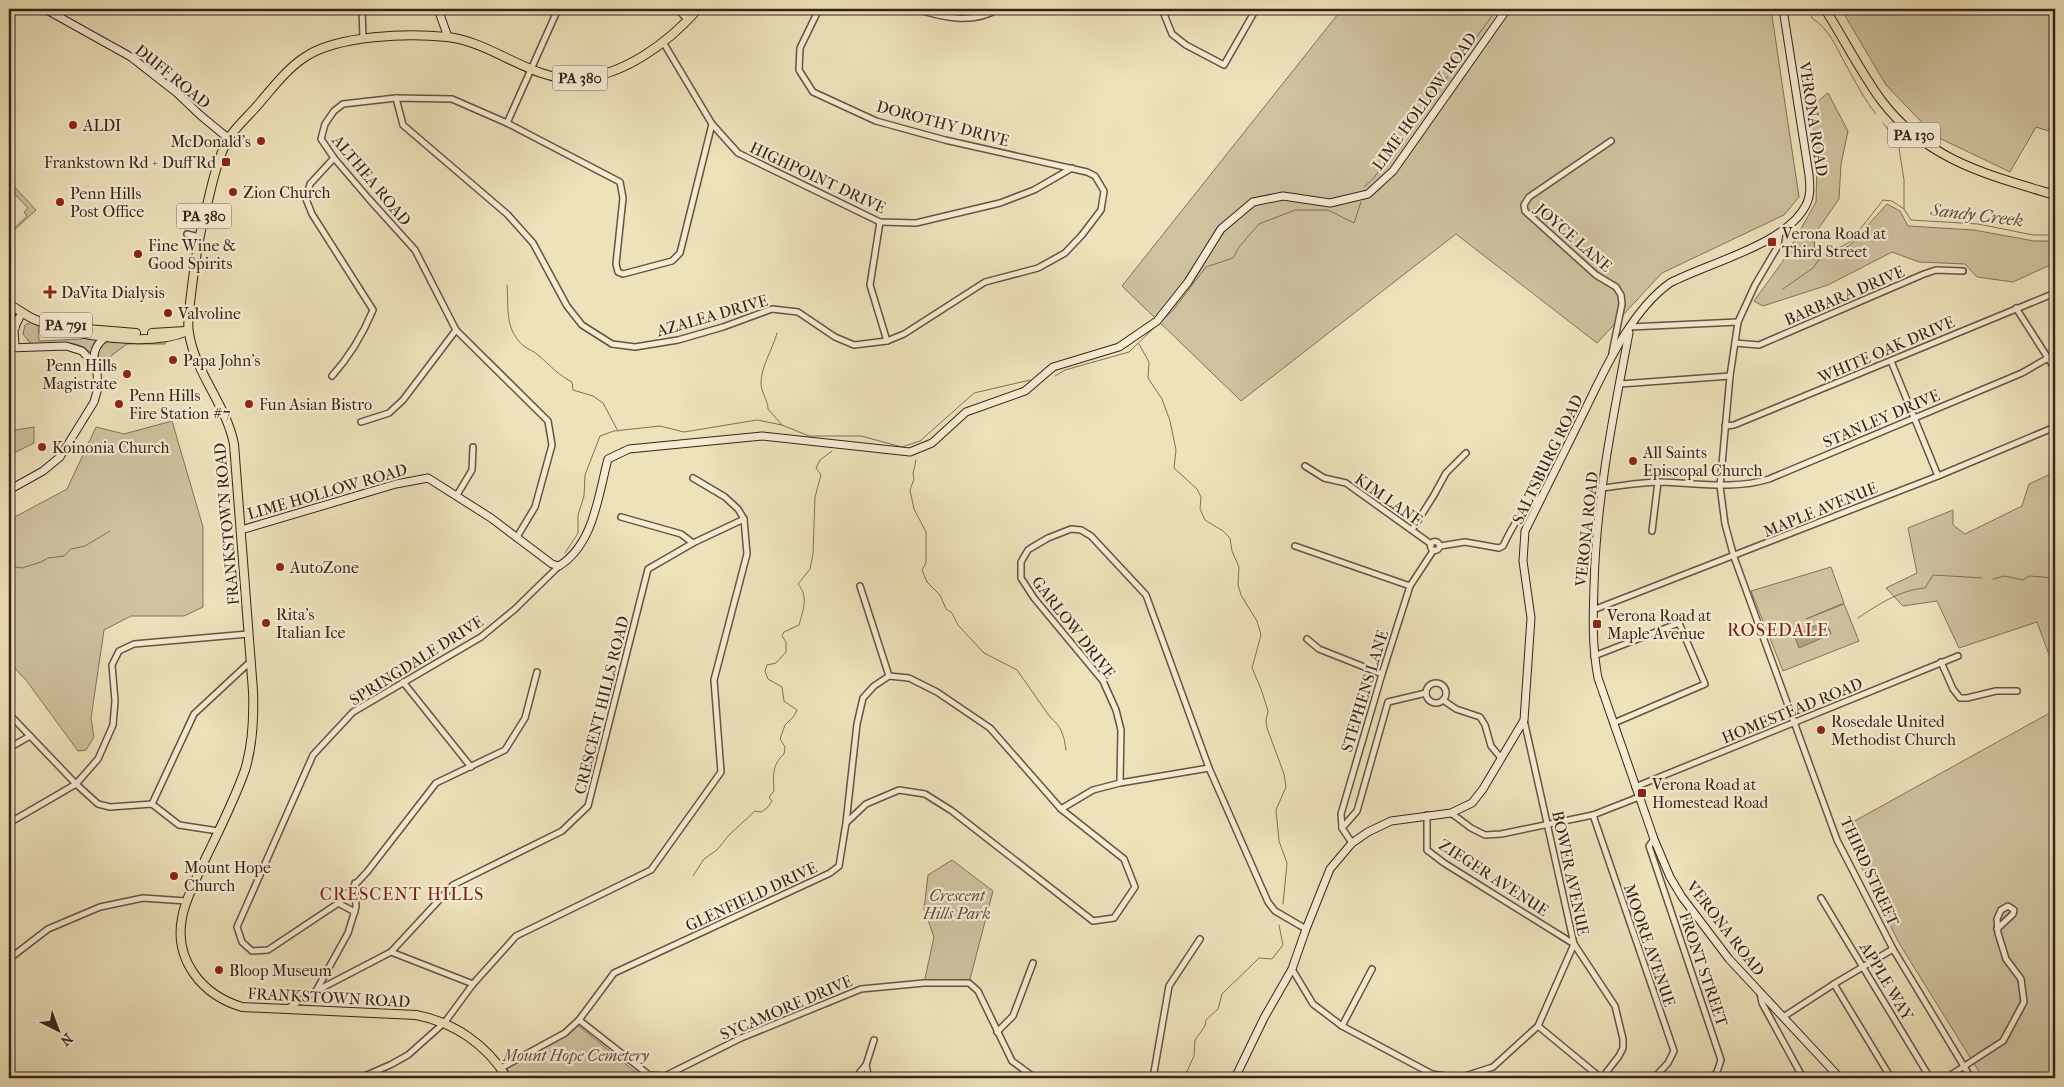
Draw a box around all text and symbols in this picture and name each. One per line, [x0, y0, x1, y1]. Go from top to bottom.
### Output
street label: LIME HOLLOW ROAD [1368, 29, 1481, 174]
street label: DUFF ROAD [131, 40, 214, 112]
street label: VERONA ROAD [1795, 60, 1832, 178]
road number: PA 380 [552, 66, 608, 90]
street label: DOROTHY DRIVE [874, 97, 1012, 150]
place label: ALDI [82, 116, 121, 135]
marker: ALDI [67, 119, 79, 131]
road number: PA 130 [1888, 122, 1940, 148]
street label: ALTHEA ROAD [328, 130, 415, 230]
place label: McDonald's [170, 132, 251, 151]
marker: McDonald's [255, 135, 267, 147]
street label: HIGHPOINT DRIVE [747, 138, 889, 217]
place label: Frankstown Rd + Duff Rd [44, 153, 216, 172]
marker: Frankstown Rd + Duff Rd [220, 156, 232, 168]
place label: Zion Church [243, 183, 330, 202]
place label: Penn Hills Post Office [70, 184, 144, 221]
marker: Zion Church [227, 186, 239, 198]
marker: Penn Hills Post Office [54, 196, 66, 208]
street label: JOYCE LANE [1530, 198, 1616, 276]
water label: Sandy Creek [1928, 199, 2024, 232]
road number: PA 380 [176, 204, 232, 228]
place label: Verona Road at Third Street [1781, 224, 1887, 261]
place label: Fine Wine & Good Spirits [148, 236, 236, 273]
marker: Verona Road at Third Street [1766, 236, 1778, 248]
marker: Fine Wine & Good Spirits [132, 248, 144, 260]
street label: BARBARA DRIVE [1781, 261, 1907, 329]
place label: DaVita Dialysis [61, 283, 165, 302]
marker: DaVita Dialysis [43, 285, 57, 299]
street label: AZALEA DRIVE [653, 290, 770, 341]
place label: Valvoline [177, 304, 241, 323]
marker: Valvoline [162, 307, 174, 319]
road number: PA 791 [40, 312, 92, 338]
street label: WHITE OAK DRIVE [1814, 312, 1958, 387]
place label: Papa John's [183, 351, 261, 370]
marker: Papa John's [167, 354, 179, 366]
place label: Penn Hills Magistrate [42, 356, 117, 393]
marker: Penn Hills Magistrate [121, 368, 133, 380]
street label: STANLEY DRIVE [1820, 385, 1943, 452]
place label: Penn Hills Fire Station #7 [129, 386, 231, 423]
street label: SALTSBURG ROAD [1508, 392, 1587, 527]
place label: Fun Asian Bistro [259, 395, 372, 414]
marker: Penn Hills Fire Station #7 [113, 398, 125, 410]
marker: Fun Asian Bistro [243, 398, 255, 410]
place label: Koinonia Church [52, 438, 169, 457]
marker: Koinonia Church [36, 441, 48, 453]
street label: FRANKSTOWN ROAD [210, 442, 243, 606]
place label: All Saints Episcopal Church [1642, 443, 1762, 480]
marker: All Saints Episcopal Church [1627, 455, 1639, 467]
street label: LIME HOLLOW ROAD [245, 460, 409, 523]
street label: KIM LANE [1351, 469, 1426, 530]
street label: VERONA ROAD [1571, 471, 1602, 589]
street label: MAPLE AVENUE [1760, 478, 1880, 541]
place label: AutoZone [289, 558, 359, 577]
marker: AutoZone [274, 561, 286, 573]
street label: GARLOW DRIVE [1028, 572, 1120, 682]
place label: Rita's Italian Ice [276, 605, 346, 642]
place label: Verona Road at Maple Avenue [1606, 606, 1712, 643]
street label: SPRINGDALE DRIVE [346, 611, 487, 709]
street label: CRESCENT HILLS ROAD [570, 614, 633, 796]
marker: Rita's Italian Ice [260, 617, 272, 629]
marker: Verona Road at Maple Avenue [1591, 618, 1603, 630]
district label: ROSEDALE [1727, 620, 1829, 641]
street label: STEPHENS LANE [1337, 628, 1392, 755]
street label: HOMESTEAD ROAD [1719, 674, 1865, 747]
place label: Rosedale United Methodist Church [1831, 712, 1956, 749]
marker: Rosedale United Methodist Church [1815, 724, 1827, 736]
place label: Verona Road at Homestead Road [1651, 775, 1769, 812]
marker: Verona Road at Homestead Road [1636, 787, 1648, 799]
street label: BOWER AVENUE [1548, 809, 1593, 937]
street label: THIRD STREET [1836, 814, 1903, 929]
street label: ZIEGER AVENUE [1435, 835, 1552, 920]
place label: Mount Hope Church [184, 858, 271, 895]
street label: GLENFIELD DRIVE [682, 858, 820, 935]
marker: Mount Hope Church [168, 870, 180, 882]
street label: VERONA ROAD [1682, 876, 1769, 980]
street label: MOORE AVENUE [1620, 881, 1679, 1009]
district label: CRESCENT HILLS [320, 884, 484, 905]
park label: Crescent Hills Park [922, 886, 991, 923]
street label: FRONT STREET [1675, 910, 1732, 1029]
street label: APPLE WAY [1855, 938, 1918, 1025]
place label: Bloop Museum [229, 961, 332, 980]
marker: Bloop Museum [213, 964, 225, 976]
street label: SYCAMORE DRIVE [717, 971, 855, 1044]
street label: FRANKSTOWN ROAD [247, 984, 411, 1011]
north arrow [32, 1004, 82, 1054]
text: N [56, 1029, 76, 1049]
park label: Mount Hope Cemetery [502, 1046, 649, 1065]

